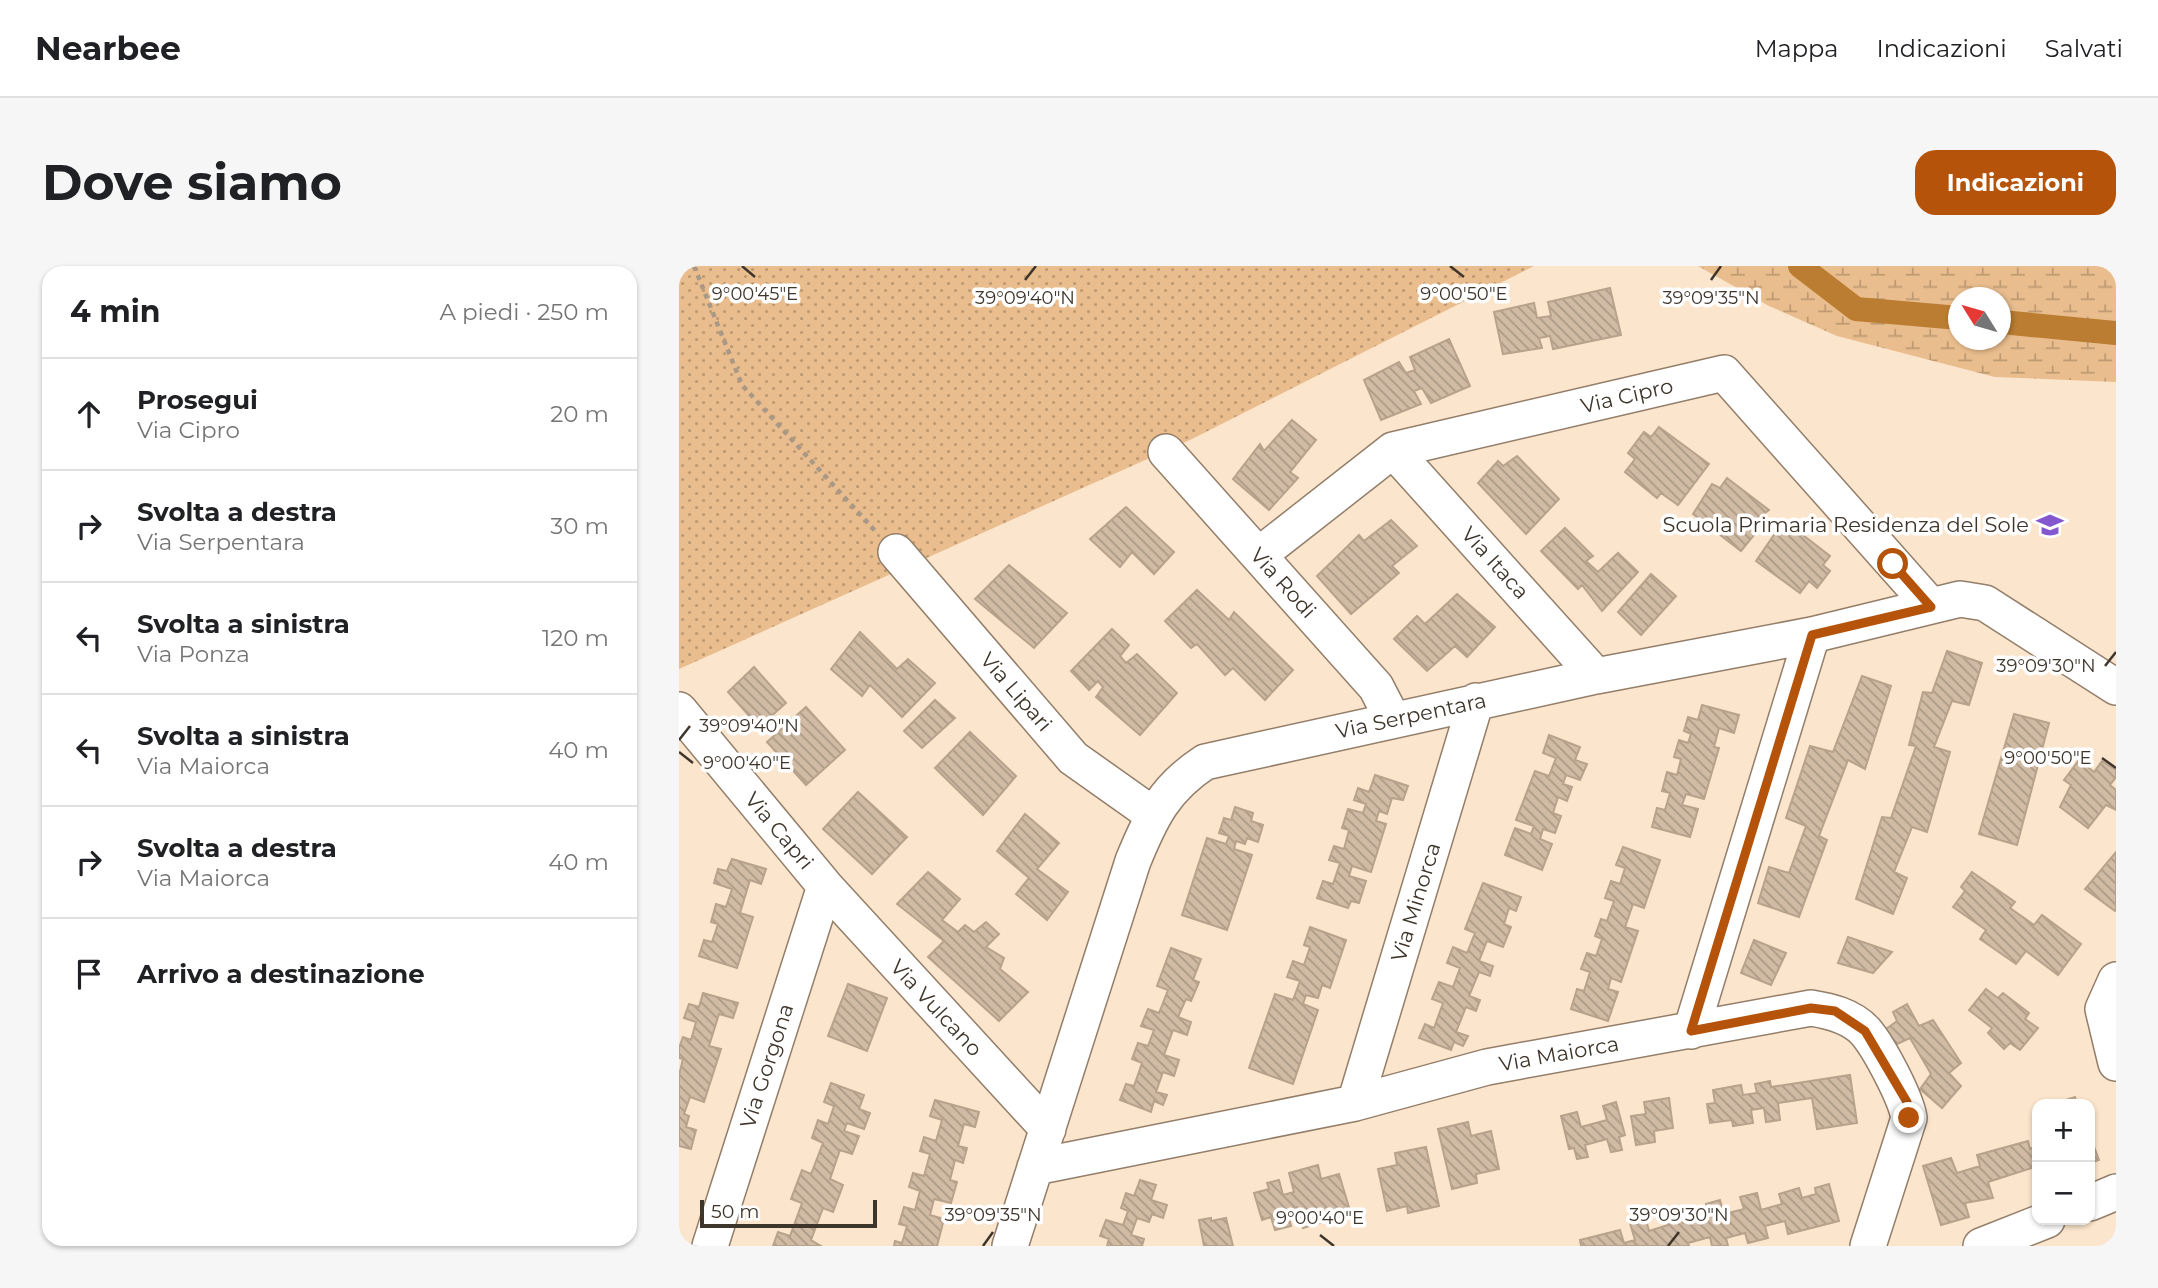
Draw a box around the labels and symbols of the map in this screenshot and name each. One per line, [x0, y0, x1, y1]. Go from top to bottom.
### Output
text: 9°00'45"E [712, 283, 798, 305]
text: 9°00'50"E [1420, 283, 1508, 305]
text: 39°09'40"N [975, 287, 1075, 309]
text: 39°09'35"N [1662, 287, 1760, 309]
north arrow [1948, 287, 2011, 350]
street label: Via Cipro [1578, 373, 1675, 418]
school or university icon: Scuola Primaria Residenza del Sole [2035, 510, 2065, 540]
place label: Scuola Primaria Residenza del Sole [1662, 512, 2029, 537]
street label: Via Itaca [1456, 521, 1534, 604]
street label: Via Rodi [1245, 542, 1321, 623]
route start [1877, 548, 1908, 579]
street label: Via Lipari [975, 647, 1057, 736]
text: 39°09'30"N [1996, 655, 2096, 677]
street label: Via Serpentara [1333, 687, 1488, 744]
text: 39°09'40"N [699, 715, 799, 737]
text: 9°00'50"E [2004, 747, 2092, 769]
text: 9°00'40"E [703, 752, 791, 774]
street label: Via Capri [740, 787, 819, 874]
street label: Via Minorca [1386, 839, 1445, 964]
street label: Via Vulcano [885, 954, 988, 1061]
street label: Via Gorgona [735, 1000, 798, 1131]
street label: Via Maiorca [1497, 1031, 1621, 1076]
route end [1893, 1102, 1924, 1133]
scale bar [700, 1197, 877, 1229]
text: 39°09'35"N [944, 1204, 1042, 1226]
text: 39°09'30"N [1629, 1204, 1729, 1226]
text: 9°00'40"E [1276, 1207, 1364, 1229]

